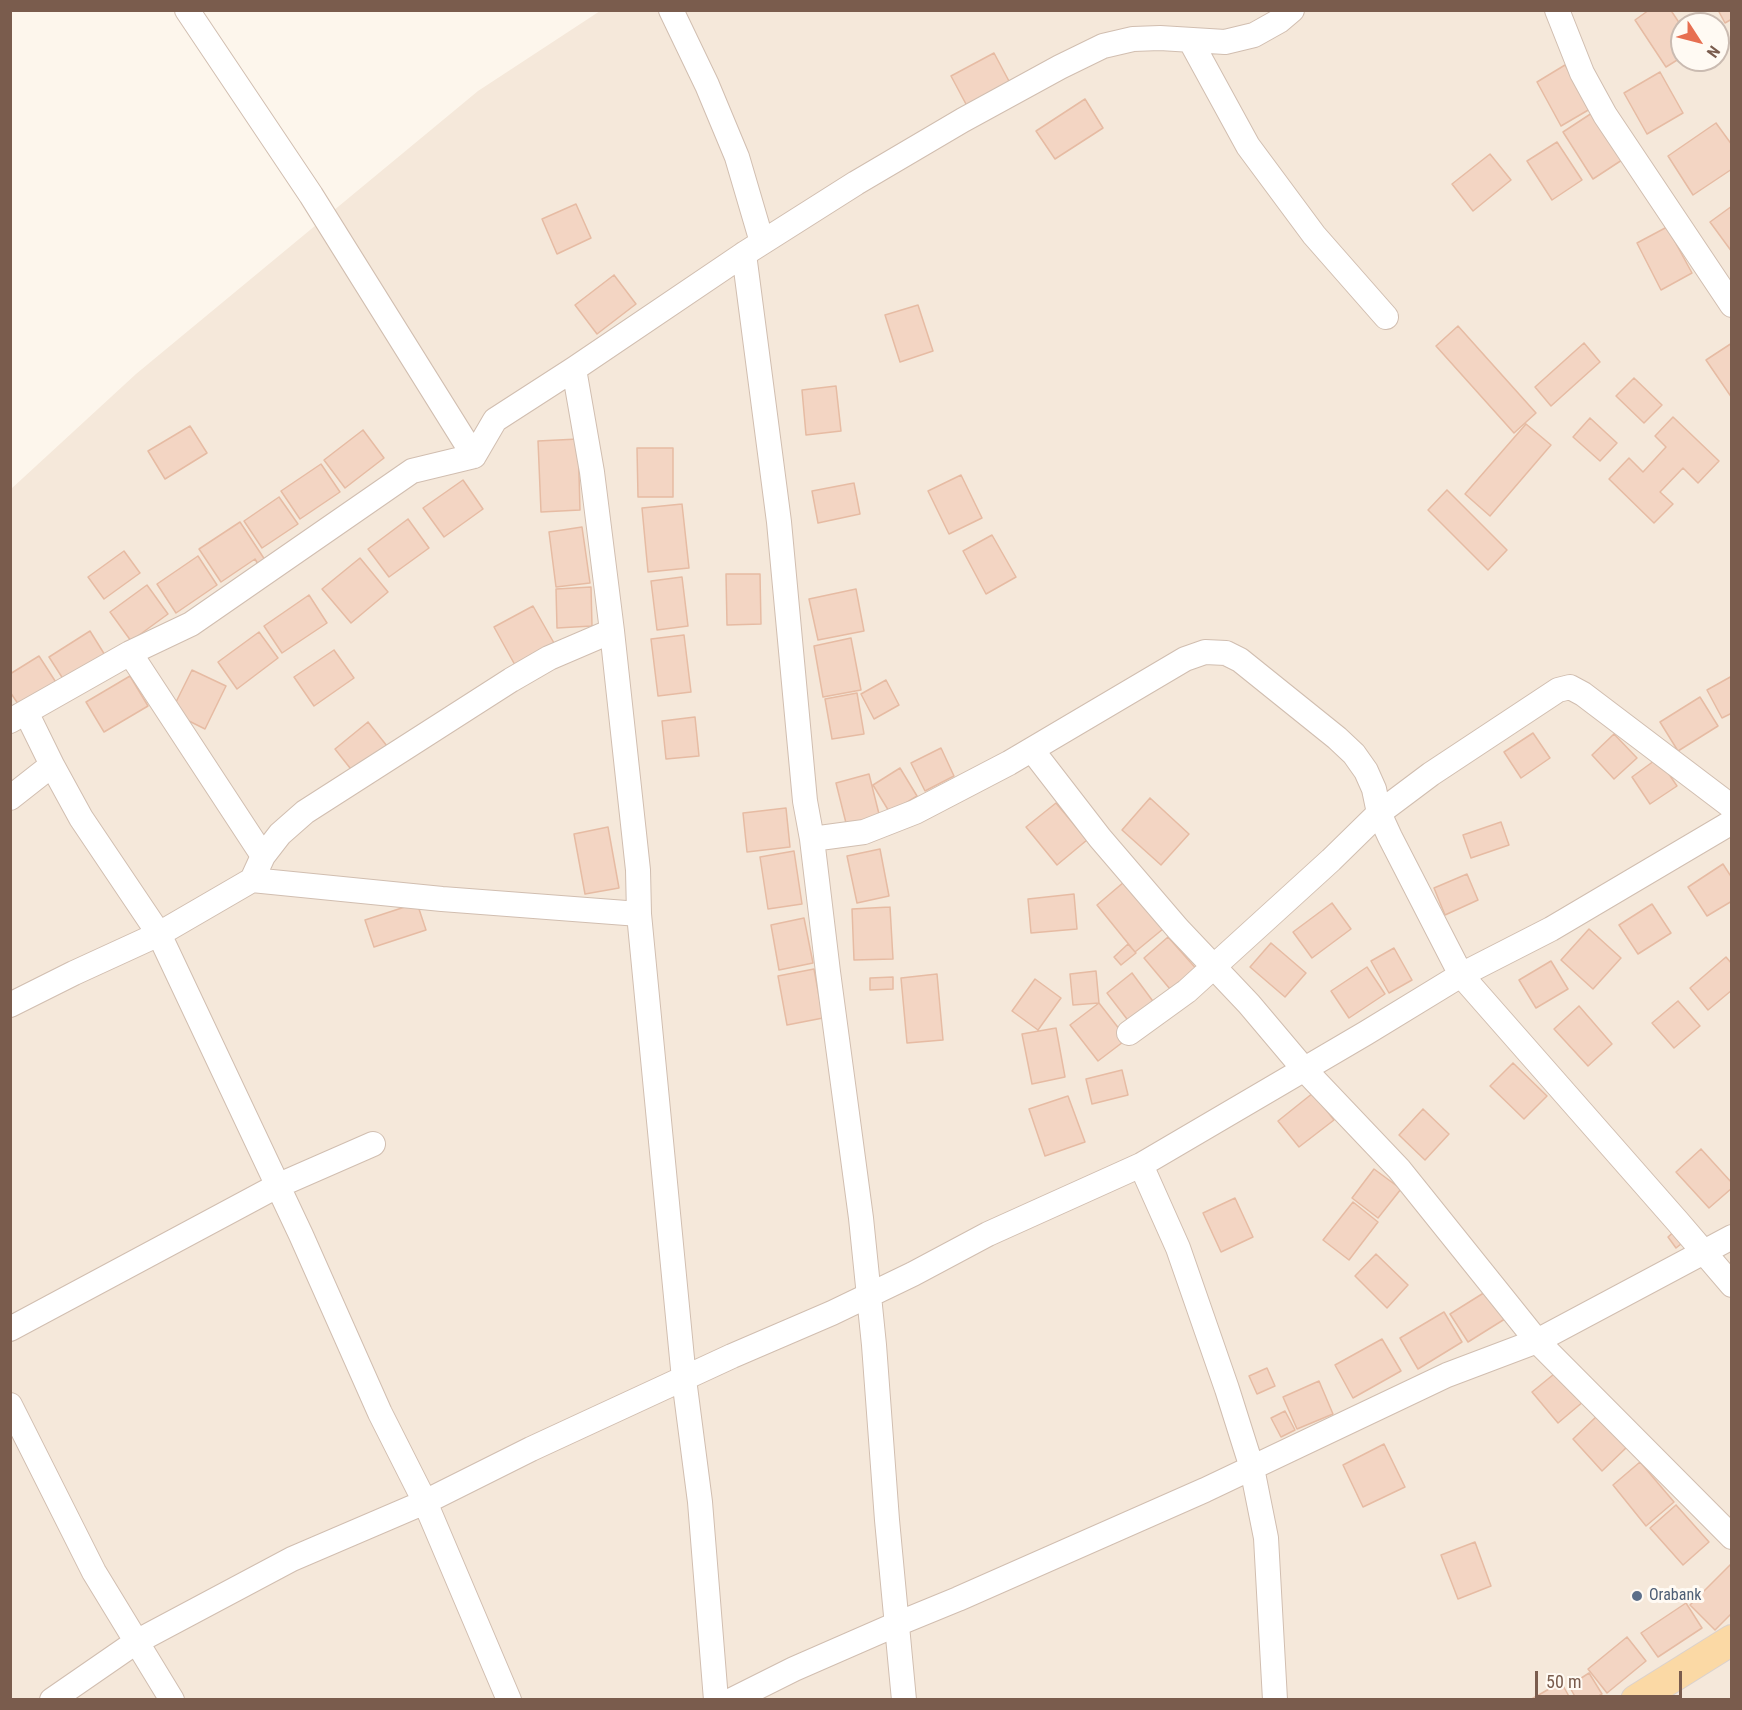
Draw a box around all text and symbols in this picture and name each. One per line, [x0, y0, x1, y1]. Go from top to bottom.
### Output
north arrow [1670, 12, 1730, 72]
text: N [1703, 42, 1724, 61]
place label: Orabank [1649, 1586, 1701, 1606]
marker: Orabank [1630, 1589, 1644, 1603]
scale bar [1538, 1659, 1685, 1697]
text: 50 m [1546, 1671, 1581, 1692]

